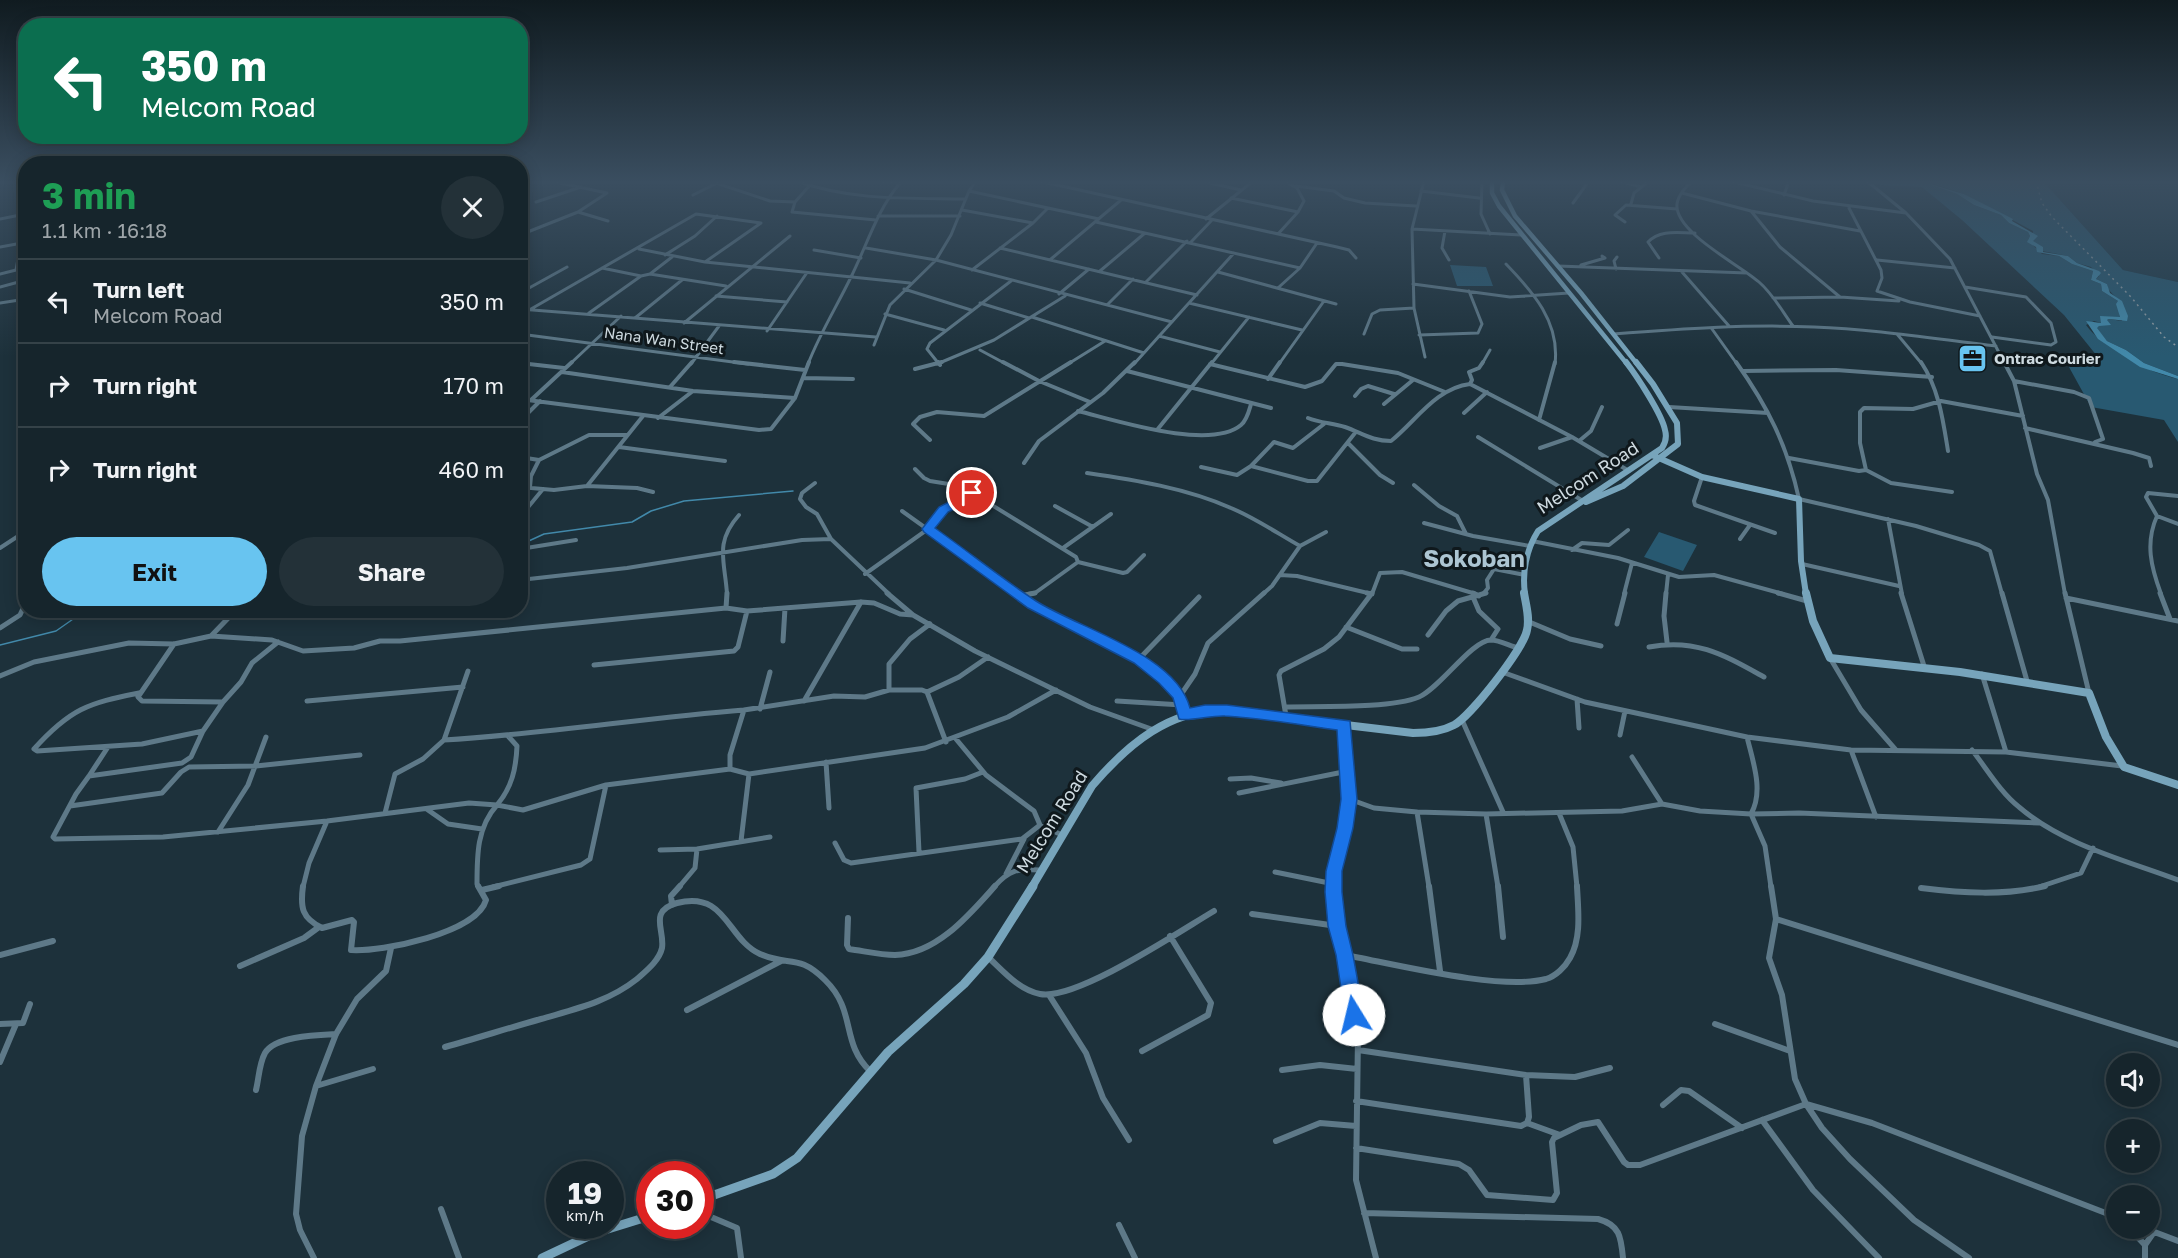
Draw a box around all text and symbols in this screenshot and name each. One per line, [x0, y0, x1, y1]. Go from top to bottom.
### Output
text: 350 m [141, 40, 267, 90]
icon: left [42, 42, 120, 120]
text: Melcom Road [141, 91, 316, 123]
text: 3 min [42, 174, 136, 217]
button: close [441, 176, 504, 239]
text: 1.1 km · 16:18 [42, 218, 167, 242]
text: Turn left [93, 276, 184, 303]
icon: left [42, 285, 75, 318]
text: 350 m [440, 288, 504, 315]
text: Melcom Road [93, 303, 223, 327]
street label: Nana Wan Street [603, 323, 725, 357]
office icon: Ontrac Courier [1957, 343, 1989, 375]
place label: Ontrac Courier [1994, 349, 2101, 367]
icon: right [42, 369, 75, 402]
text: Turn right [93, 372, 197, 399]
text: 170 m [443, 372, 504, 399]
street label: Melcom Road [1533, 436, 1642, 518]
icon: right [42, 453, 75, 486]
text: Turn right [93, 456, 197, 483]
text: 460 m [439, 456, 504, 483]
pin [946, 467, 997, 518]
icon: arrive [955, 476, 988, 509]
button: Exit [42, 537, 267, 606]
button: Share [279, 537, 504, 606]
district label: Sokoban [1423, 543, 1525, 572]
street label: Melcom Road [1011, 766, 1091, 877]
position arrow [1322, 983, 1386, 1047]
map controls [2106, 1053, 2160, 1239]
button: sound [2106, 1053, 2160, 1107]
button: + [2106, 1119, 2160, 1173]
speed limit sign: 30 [636, 1161, 714, 1239]
text: 19 [568, 1175, 602, 1211]
button: − [2106, 1185, 2160, 1239]
text: km/h [566, 1206, 604, 1224]

